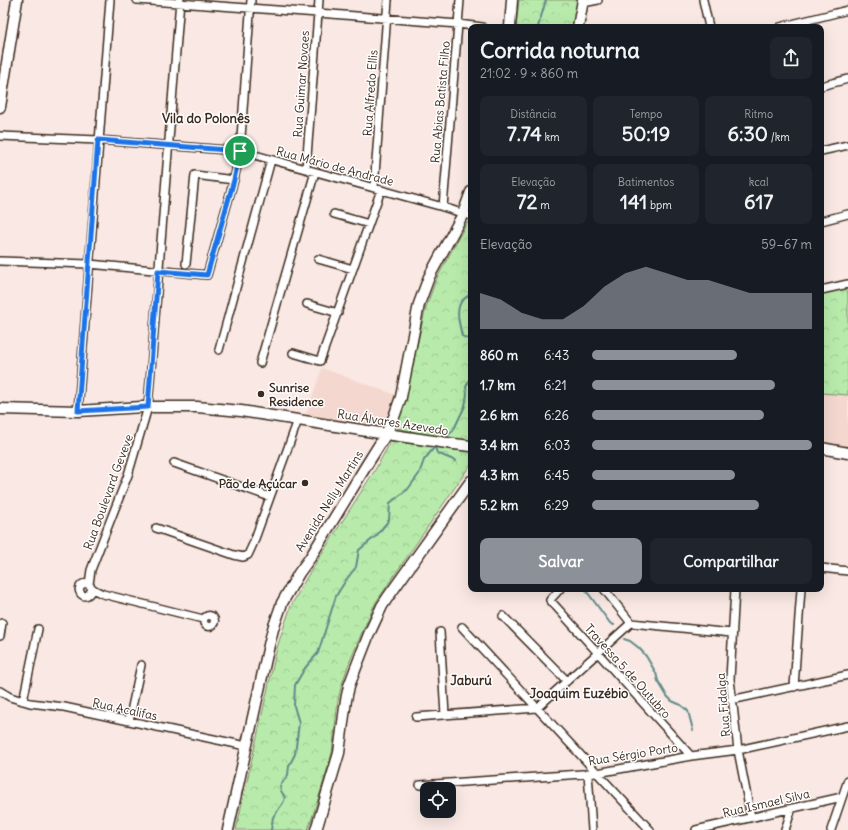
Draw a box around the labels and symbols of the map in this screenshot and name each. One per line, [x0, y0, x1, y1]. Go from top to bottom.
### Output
street label: Rua Guimar Novaes [290, 30, 312, 138]
street label: Rua Abias Batista Filho [427, 40, 453, 164]
street label: Rua Alfredo Ellis [359, 49, 381, 137]
district label: Vila do Polonês [162, 110, 250, 127]
pin [223, 134, 257, 168]
street label: Rua Mário de Andrade [275, 143, 395, 189]
place label: Sunrise Residence [269, 380, 324, 409]
marker: Sunrise Residence [256, 389, 266, 399]
street label: Rua Álvares Azevedo [336, 406, 450, 438]
street label: Rua Boulevard Geveve [80, 432, 136, 552]
street label: Avenida Nelly Martins [292, 448, 366, 554]
place label: Pão de Açúcar [219, 476, 297, 492]
marker: Pão de Açúcar [300, 478, 310, 488]
street label: Travessa 5 de Outubro [582, 621, 674, 721]
district label: Jaburú [450, 672, 492, 689]
street label: Rua Fidalga [713, 672, 733, 737]
district label: Joaquim Euzébio [530, 685, 628, 702]
street label: Rua Acalifas [91, 695, 159, 723]
street label: Rua Sérgio Porto [587, 739, 679, 768]
street label: Rua Ismael Silva [721, 786, 811, 820]

